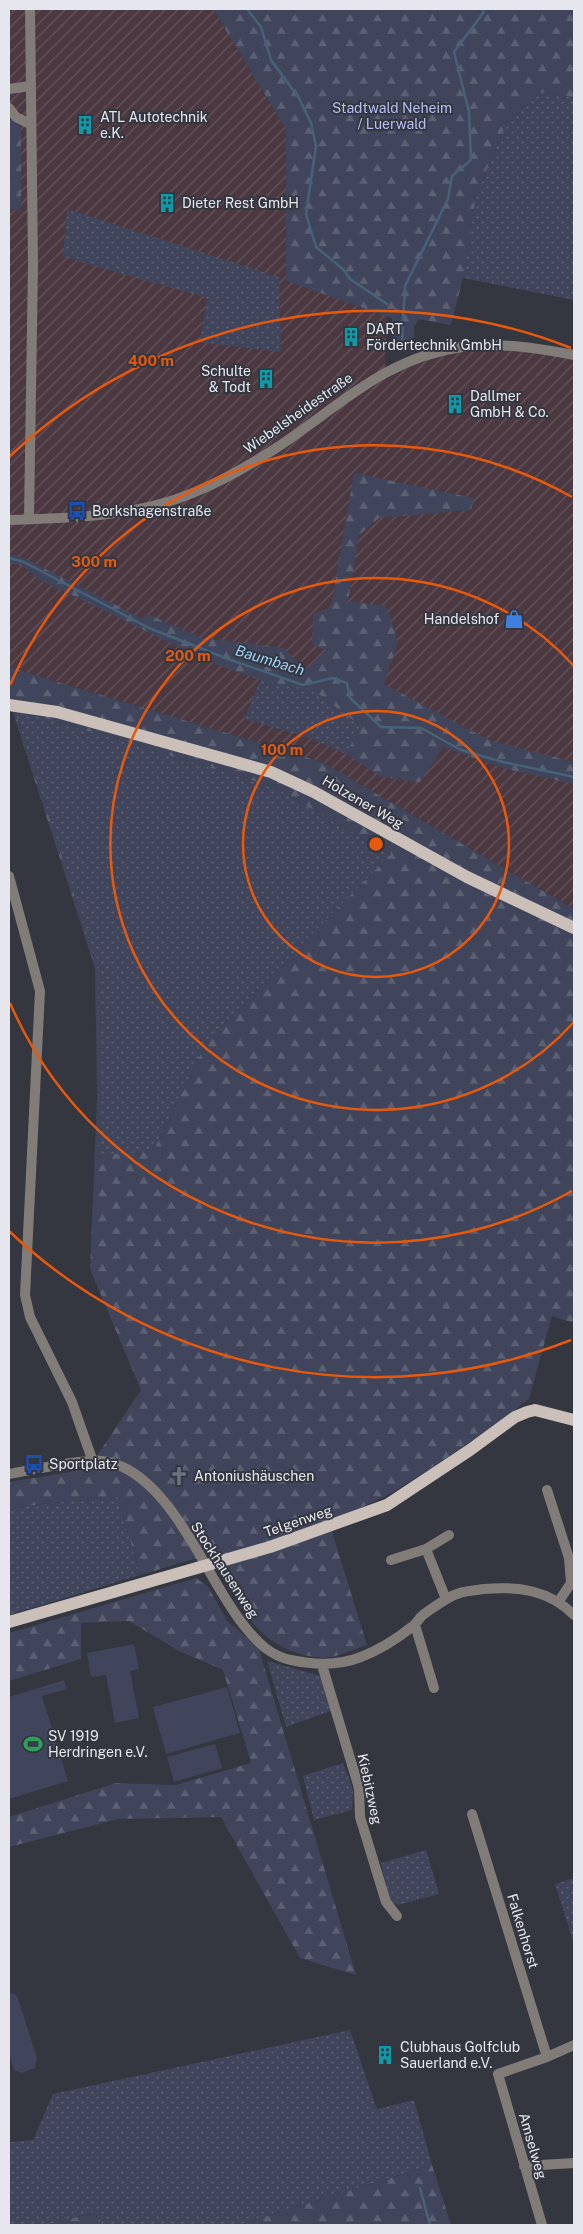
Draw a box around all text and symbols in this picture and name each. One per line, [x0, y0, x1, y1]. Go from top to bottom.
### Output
park label: Stadtwald Neheim / Luerwald [332, 100, 452, 132]
place label: ATL Autotechnik e.K. [100, 109, 208, 141]
building icon: ATL Autotechnik e.K. [74, 114, 96, 136]
building icon: Dieter Rest GmbH [156, 192, 178, 214]
place label: Dieter Rest GmbH [182, 195, 299, 211]
place label: DART Fördertechnik GmbH [366, 321, 502, 353]
building icon: DART Fördertechnik GmbH [340, 326, 362, 348]
text: 400 m [128, 352, 174, 369]
place label: Schulte & Todt [201, 363, 251, 395]
building icon: Schulte & Todt [255, 368, 277, 390]
street label: Wiebelsheidestraße [240, 369, 356, 457]
place label: Dallmer GmbH & Co. [470, 388, 549, 420]
building icon: Dallmer GmbH & Co. [444, 393, 466, 415]
bus stop icon: Borkshagenstraße [66, 500, 88, 522]
place label: Borkshagenstraße [92, 503, 211, 519]
text: 300 m [71, 553, 117, 570]
shop icon: Handelshof [503, 608, 525, 630]
place label: Handelshof [424, 611, 499, 627]
water label: Baumbach [233, 641, 307, 679]
text: 200 m [165, 647, 211, 664]
text: 100 m [261, 741, 303, 758]
street label: Holzener Weg [319, 772, 407, 832]
centre of rings [367, 835, 385, 853]
bus stop icon: Sportplatz [23, 1453, 45, 1475]
place label: Sportplatz [49, 1456, 118, 1472]
church icon: Antoniushäuschen [168, 1465, 190, 1487]
place label: Antoniushäuschen [194, 1468, 314, 1484]
street label: Telgenweg [262, 1502, 335, 1540]
street label: Stockhausenweg [188, 1519, 262, 1621]
place label: SV 1919 Herdringen e.V. [48, 1728, 148, 1760]
sports icon: SV 1919 Herdringen e.V. [22, 1733, 44, 1755]
street label: Kiebitzweg [355, 1752, 385, 1826]
street label: Falkenhorst [504, 1892, 542, 1970]
place label: Clubhaus Golfclub Sauerland e.V. [400, 2039, 520, 2071]
building icon: Clubhaus Golfclub Sauerland e.V. [374, 2044, 396, 2066]
street label: Amselweg [516, 2111, 550, 2181]

